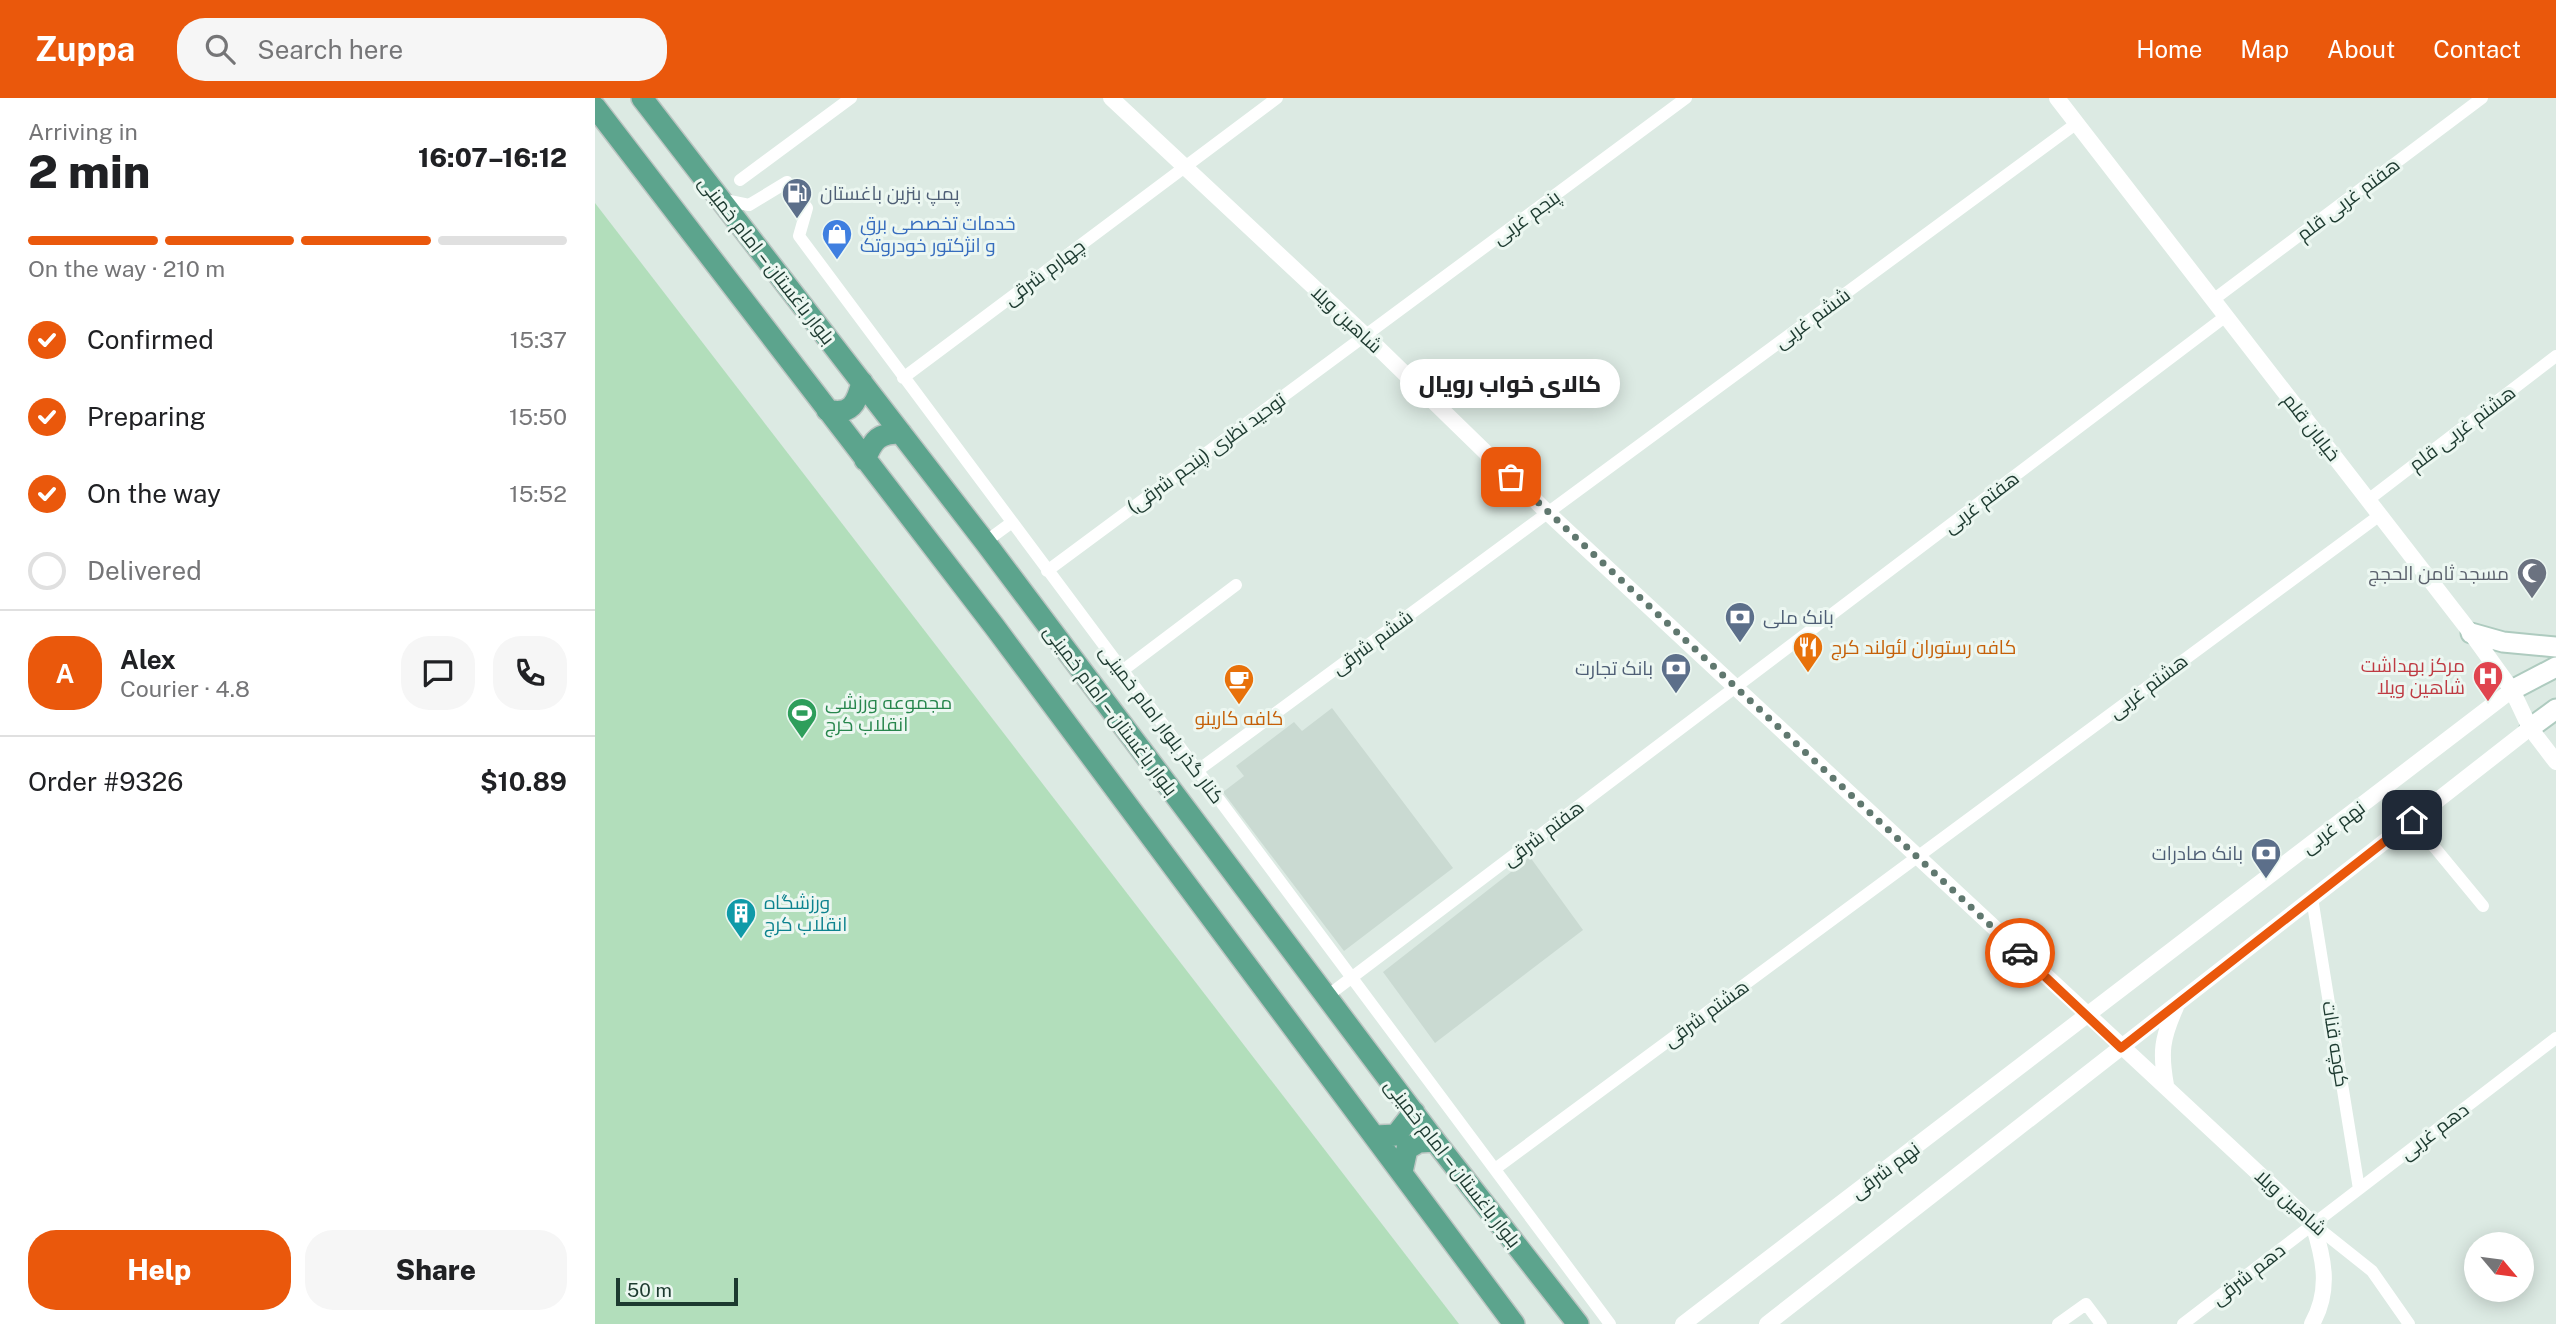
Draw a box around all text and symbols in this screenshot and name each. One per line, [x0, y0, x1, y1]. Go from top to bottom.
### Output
search box [177, 18, 667, 81]
text: Zuppa [35, 30, 135, 68]
icon: search [201, 30, 239, 68]
text: Search here [257, 34, 403, 65]
text: Home [2136, 35, 2202, 63]
text: Map [2240, 35, 2289, 63]
text: About [2327, 35, 2395, 63]
text: Contact [2433, 35, 2521, 63]
text: Arriving in [28, 118, 138, 145]
text: 16:07–16:12 [418, 142, 567, 173]
text: 2 min [28, 144, 150, 198]
street label: هفتم غربی قلم [2292, 153, 2406, 247]
street label: بلوار باغستان -- امام خمینی [692, 171, 840, 351]
fuel station icon: پمپ بنزین باغستان [780, 176, 814, 220]
place label: پمپ بنزین باغستان [820, 182, 959, 206]
street label: پنجم غربی [1488, 185, 1566, 251]
place label: خدمات تخصصی برق و انژکتور خودروتک [860, 212, 1016, 257]
shop icon: خدمات تخصصی برق و انژکتور خودروتک [820, 217, 854, 261]
street label: چهارم شرقی [999, 234, 1091, 312]
text: On the way · 210 m [28, 255, 225, 282]
street label: شاهین ویلا [1307, 281, 1387, 358]
street label: ششم غربی [1770, 283, 1856, 355]
icon: check [28, 321, 66, 359]
text: Confirmed [87, 324, 214, 355]
text: 15:37 [510, 326, 567, 353]
callout: کالای خواب رویال [1401, 358, 1621, 407]
text: کالای خواب رویال [1419, 370, 1601, 397]
street label: هشتم غربی قلم [2404, 381, 2521, 478]
street label: توحید نظری (پنجم شرقی) [1123, 388, 1291, 520]
street label: خیابان قلم [2276, 389, 2345, 467]
icon: check [28, 398, 66, 436]
text: Preparing [87, 401, 206, 432]
text: 15:50 [509, 403, 567, 430]
pin [1481, 447, 1541, 507]
icon: bag [1492, 458, 1530, 496]
street label: هفتم غربی [1939, 466, 2025, 540]
icon: check [28, 475, 66, 513]
text: On the way [87, 478, 221, 509]
text: 15:52 [509, 480, 567, 507]
text: Delivered [87, 555, 202, 586]
mosque icon: مسجد ثامن الحجج [2515, 556, 2549, 600]
place label: مسجد ثامن الحجج [2368, 562, 2509, 587]
bank icon: بانک ملی [1723, 600, 1757, 644]
street label: ششم شرقی [1327, 605, 1419, 681]
place label: بانک ملی [1763, 606, 1834, 629]
street label: بلوار باغستان -- امام خمینی [1037, 620, 1182, 801]
restaurant icon: کافه رستوران لئولند کرج [1791, 630, 1825, 674]
button: chat [401, 636, 475, 710]
button: phone [493, 636, 567, 710]
place label: کافه رستوران لئولند کرج [1831, 636, 2016, 661]
street label: کنار گذر بلوار امام خمینی [1093, 640, 1229, 809]
text: Alex [120, 644, 176, 675]
street label: هشتم غربی [2104, 649, 2194, 725]
bank icon: بانک تجارت [1659, 651, 1693, 695]
place label: مرکز بهداشت شاهین ویلا [2361, 654, 2465, 699]
place label: بانک تجارت [1575, 657, 1653, 680]
text: A [56, 658, 74, 689]
hospital icon: مرکز بهداشت شاهین ویلا [2471, 659, 2505, 703]
cafe icon: کافه کارینو [1222, 662, 1256, 706]
text: Courier · 4.8 [120, 675, 250, 702]
place label: مجموعه ورزشی انقلاب کرج [825, 691, 952, 738]
sports icon: مجموعه ورزشی انقلاب کرج [785, 696, 819, 740]
place label: کافه کارینو [1195, 707, 1283, 730]
text: Order #9326 [28, 766, 183, 797]
text: $10.89 [480, 766, 567, 797]
pin [2382, 790, 2442, 850]
street label: هفتم شرقی [1498, 795, 1590, 873]
street label: نهم غربی [2297, 796, 2371, 860]
icon: home [2393, 801, 2431, 839]
bank icon: بانک صادرات [2249, 836, 2283, 880]
place label: بانک صادرات [2152, 842, 2243, 865]
place label: ورزشگاه انقلاب کرج [764, 891, 847, 938]
building icon: ورزشگاه انقلاب کرج [724, 896, 758, 940]
courier [1985, 918, 2055, 988]
icon: car [2001, 934, 2039, 972]
street label: هشتم شرقی [1659, 975, 1755, 1054]
street label: کوچه قنات [2316, 999, 2354, 1089]
street label: بلوار باغستان -- امام خمینی [1378, 1074, 1526, 1254]
street label: دهم غربی [2395, 1098, 2474, 1166]
street label: نهم شرقی [1846, 1137, 1926, 1205]
street label: شاهین ویلا [2250, 1164, 2331, 1240]
button: Help [28, 1230, 291, 1310]
button: Share [305, 1230, 567, 1310]
north arrow [2464, 1232, 2534, 1302]
map controls [2464, 1232, 2534, 1302]
street label: دهم شرقی [2207, 1239, 2291, 1312]
scale bar [616, 1275, 739, 1307]
text: 50 m [627, 1279, 672, 1301]

